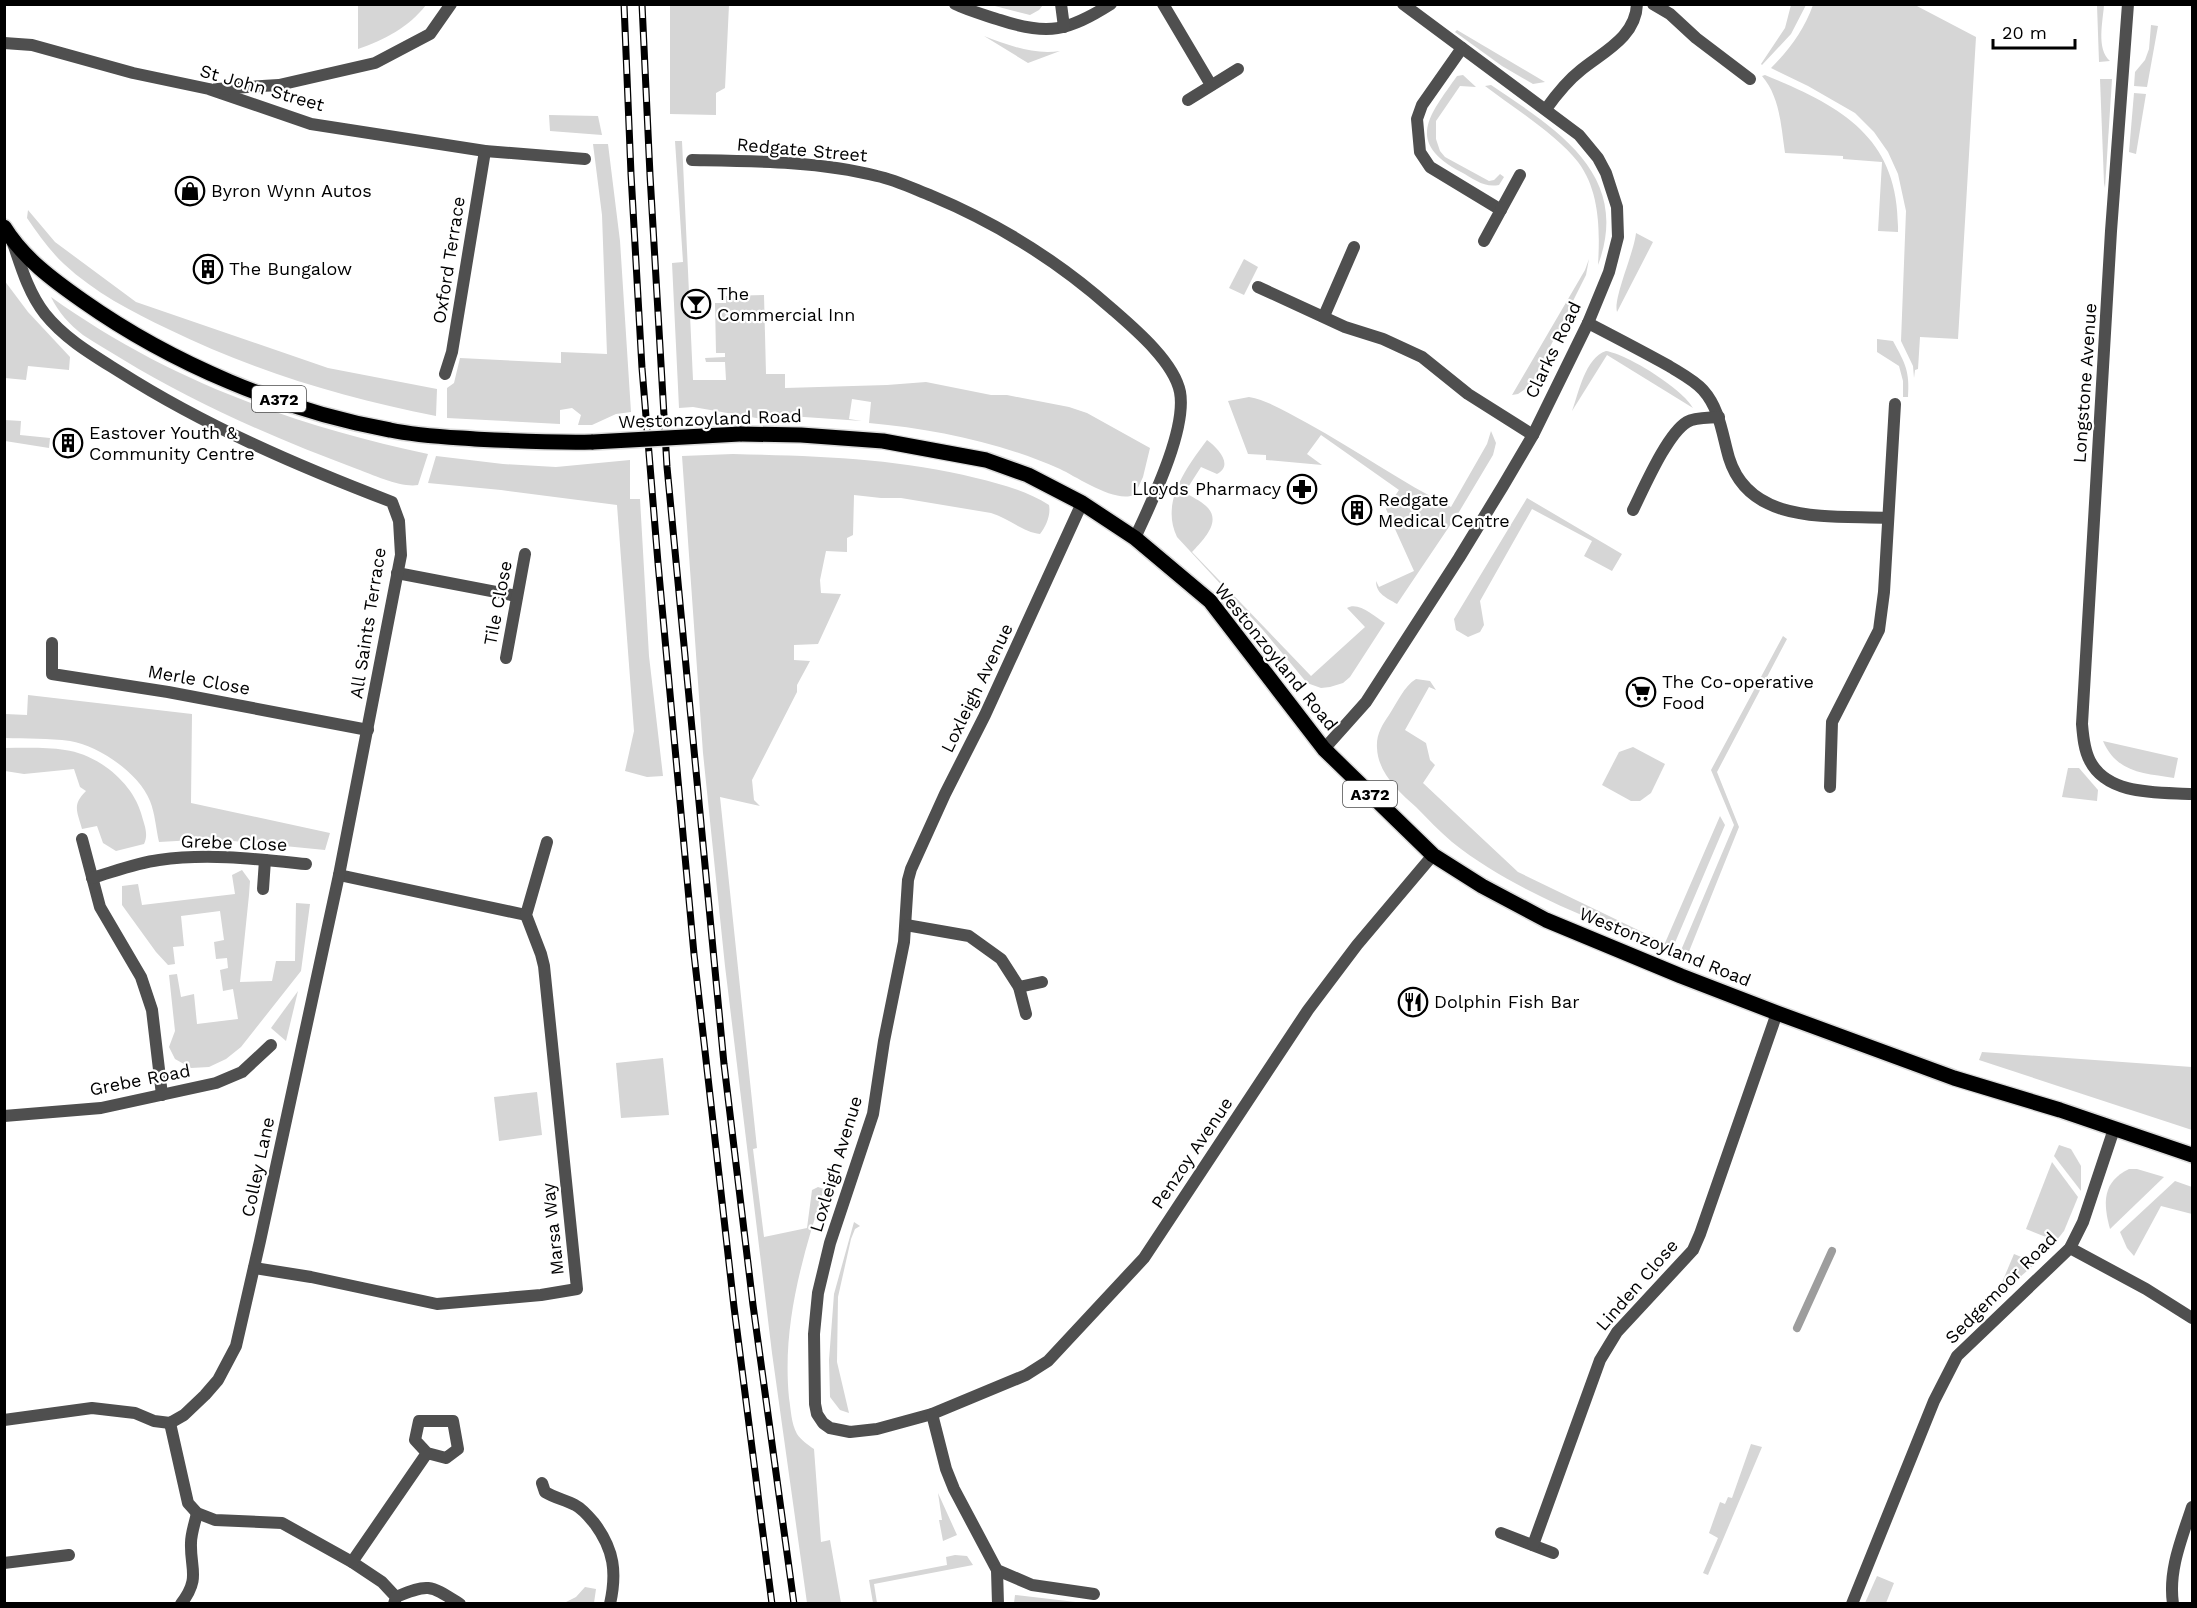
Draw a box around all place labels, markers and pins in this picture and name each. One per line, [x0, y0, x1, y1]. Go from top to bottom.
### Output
shop icon: Byron Wynn Autos [174, 175, 206, 207]
place label: Byron Wynn Autos [211, 180, 372, 201]
building icon: The Bungalow [192, 253, 224, 285]
place label: The Bungalow [229, 258, 352, 279]
place label: The Commercial Inn [717, 283, 856, 325]
bar icon: The Commercial Inn [680, 288, 712, 320]
place label: Eastover Youth & Community Centre [89, 422, 255, 464]
building icon: Eastover Youth & Community Centre [52, 427, 84, 459]
pharmacy icon: Lloyds Pharmacy [1286, 473, 1318, 505]
place label: Lloyds Pharmacy [1132, 478, 1282, 499]
place label: Redgate Medical Centre [1378, 489, 1510, 531]
building icon: Redgate Medical Centre [1341, 494, 1373, 526]
place label: The Co-operative Food [1662, 671, 1814, 713]
supermarket icon: The Co-operative Food [1625, 676, 1657, 708]
restaurant icon: Dolphin Fish Bar [1397, 986, 1429, 1018]
place label: Dolphin Fish Bar [1434, 991, 1580, 1012]

